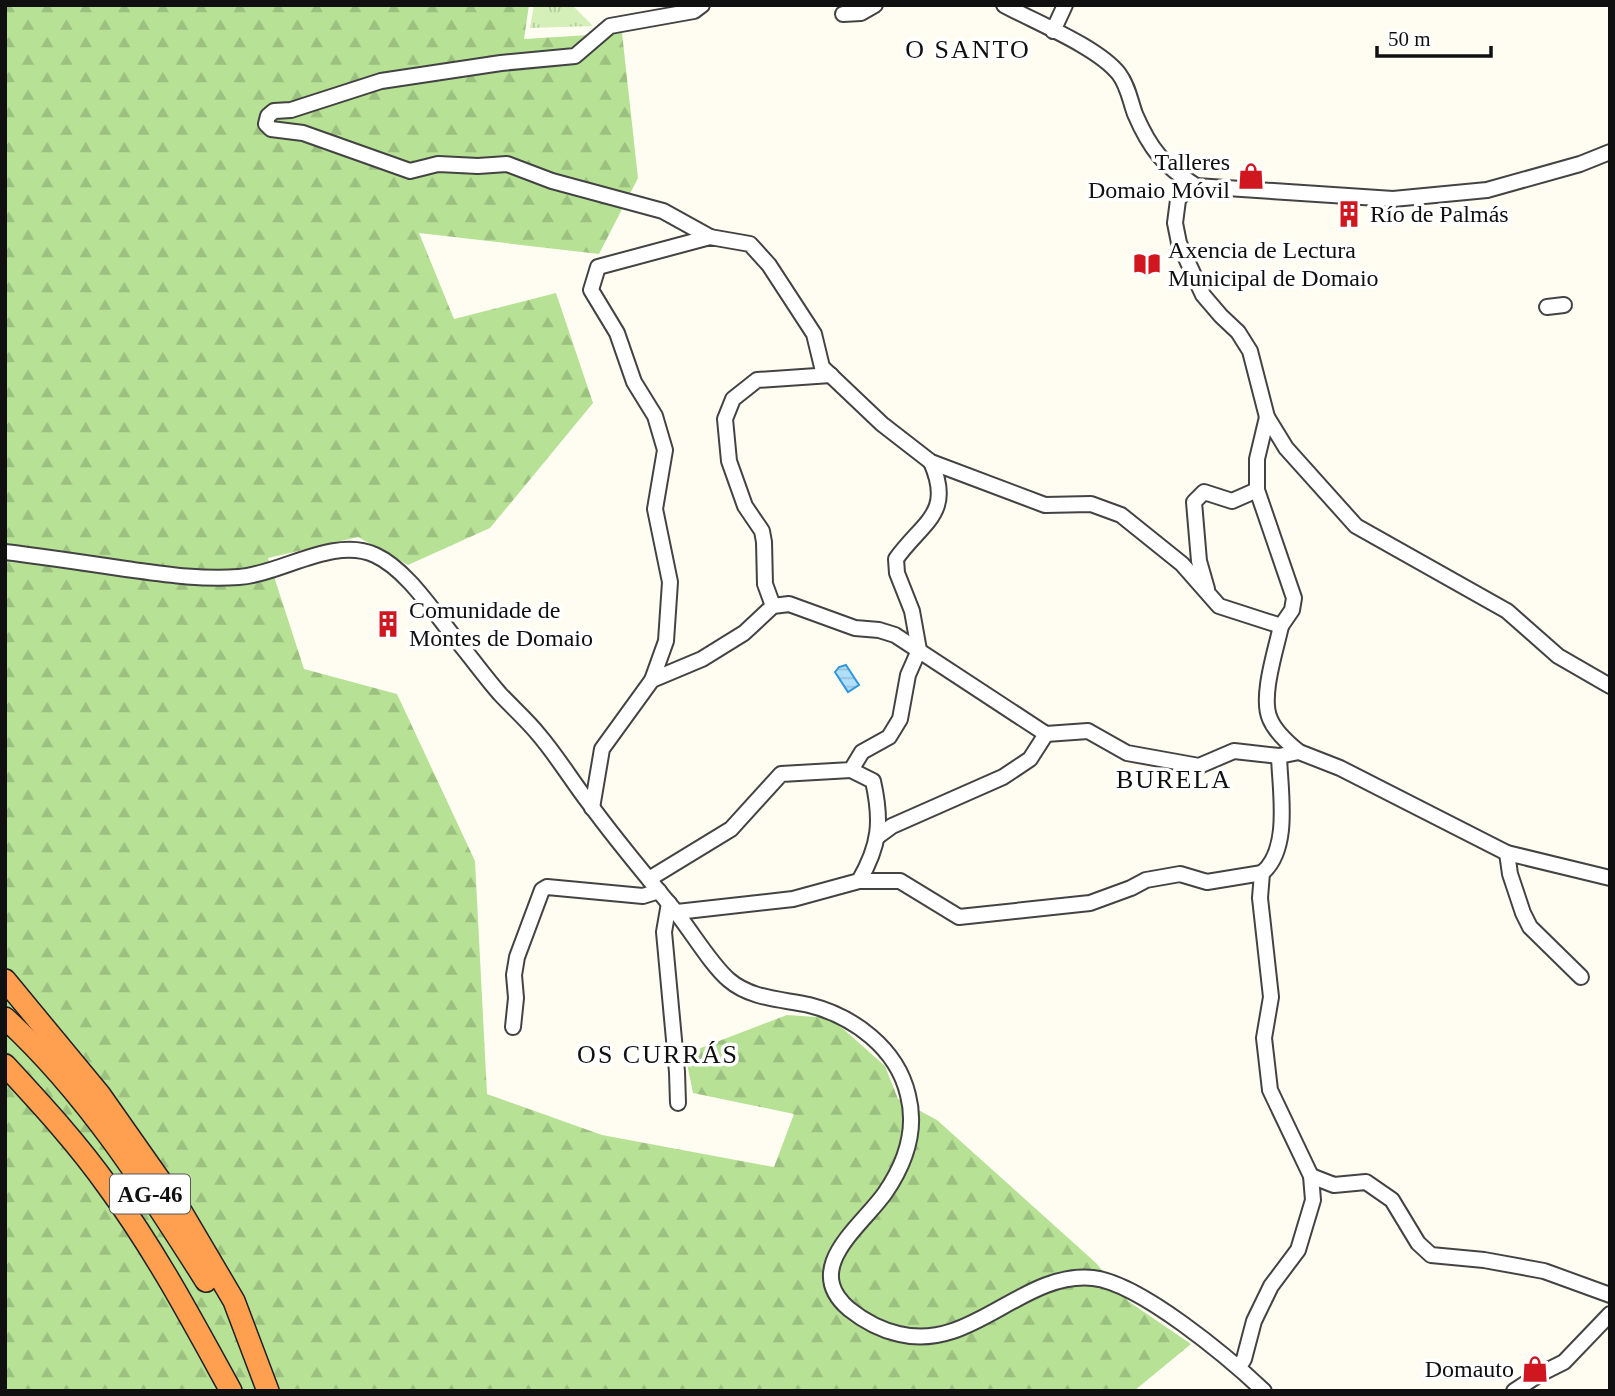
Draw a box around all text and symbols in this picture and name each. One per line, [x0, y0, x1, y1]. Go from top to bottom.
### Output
scale bar [1377, 14, 1491, 58]
text: 50 m [1388, 27, 1431, 51]
district label: O SANTO [905, 35, 1031, 64]
place label: Talleres Domaio Móvil [1088, 149, 1230, 203]
shop icon: Talleres Domaio Móvil [1236, 161, 1266, 191]
building icon: Río de Palmás [1334, 199, 1364, 229]
place label: Río de Palmás [1370, 201, 1509, 227]
place label: Axencia de Lectura Municipal de Domaio [1168, 237, 1379, 291]
library icon: Axencia de Lectura Municipal de Domaio [1132, 249, 1162, 279]
place label: Comunidade de Montes de Domaio [409, 597, 593, 651]
building icon: Comunidade de Montes de Domaio [373, 609, 403, 639]
district label: BURELA [1116, 765, 1232, 794]
district label: OS CURRÁS [577, 1040, 739, 1069]
road number: AG-46 [110, 1175, 190, 1214]
shop icon: Domauto [1520, 1354, 1550, 1384]
place label: Domauto [1425, 1356, 1514, 1382]

